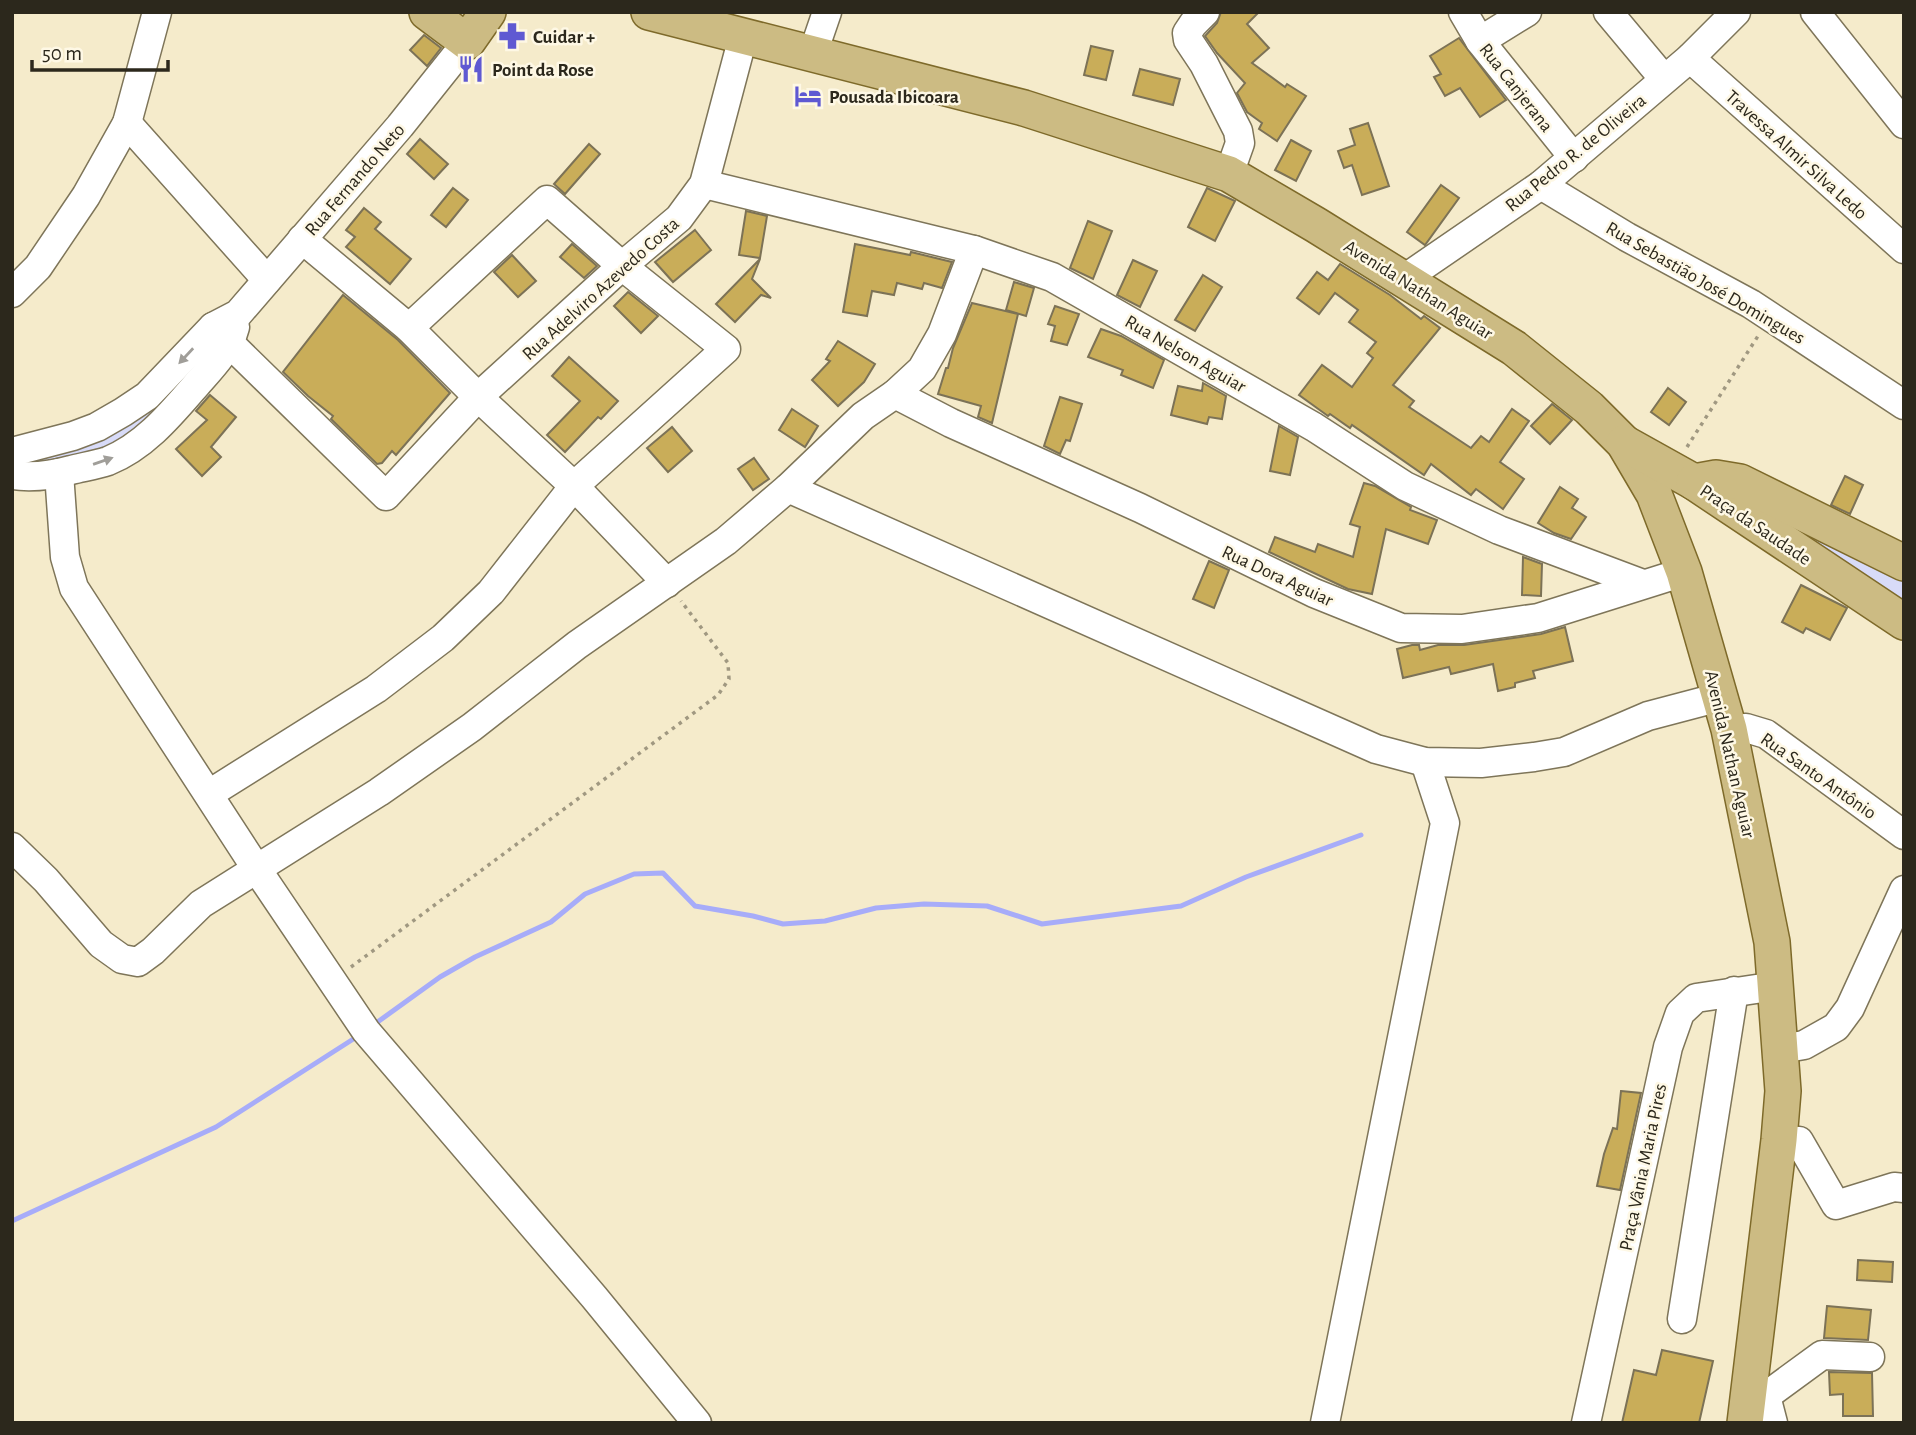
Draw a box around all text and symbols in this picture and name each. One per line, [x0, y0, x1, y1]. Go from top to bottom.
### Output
pharmacy icon: Cuidar + [497, 21, 527, 51]
scale bar [32, 28, 168, 72]
place label: Cuidar + [533, 28, 595, 47]
street label: Rua Canjerana [1475, 40, 1556, 136]
text: 50 m [42, 43, 82, 64]
restaurant icon: Point da Rose [456, 54, 486, 84]
place label: Point da Rose [492, 61, 594, 80]
hotel icon: Pousada Ibicoara [793, 81, 823, 111]
street label: Travessa Almir Silva Ledo [1722, 87, 1870, 223]
place label: Pousada Ibicoara [829, 88, 959, 107]
street label: Rua Pedro R. de Oliveira [1502, 91, 1650, 216]
street label: Rua Fernando Neto [302, 120, 409, 240]
street label: Rua Adelviro Azevedo Costa [519, 214, 683, 364]
street label: Rua Sebastião José Domingues [1603, 219, 1808, 348]
street label: Avenida Nathan Aguiar [1340, 237, 1496, 344]
street label: Rua Nelson Aguiar [1122, 312, 1249, 397]
one-way arrow [178, 347, 194, 364]
one-way arrow [92, 455, 113, 466]
street label: Praça da Saudade [1696, 481, 1814, 569]
street label: Rua Dora Aguiar [1219, 542, 1336, 610]
street label: Avenida Nathan Aguiar [1701, 669, 1758, 840]
street label: Rua Santo Antônio [1757, 729, 1879, 823]
street label: Praça Vânia Maria Pires [1616, 1082, 1670, 1253]

